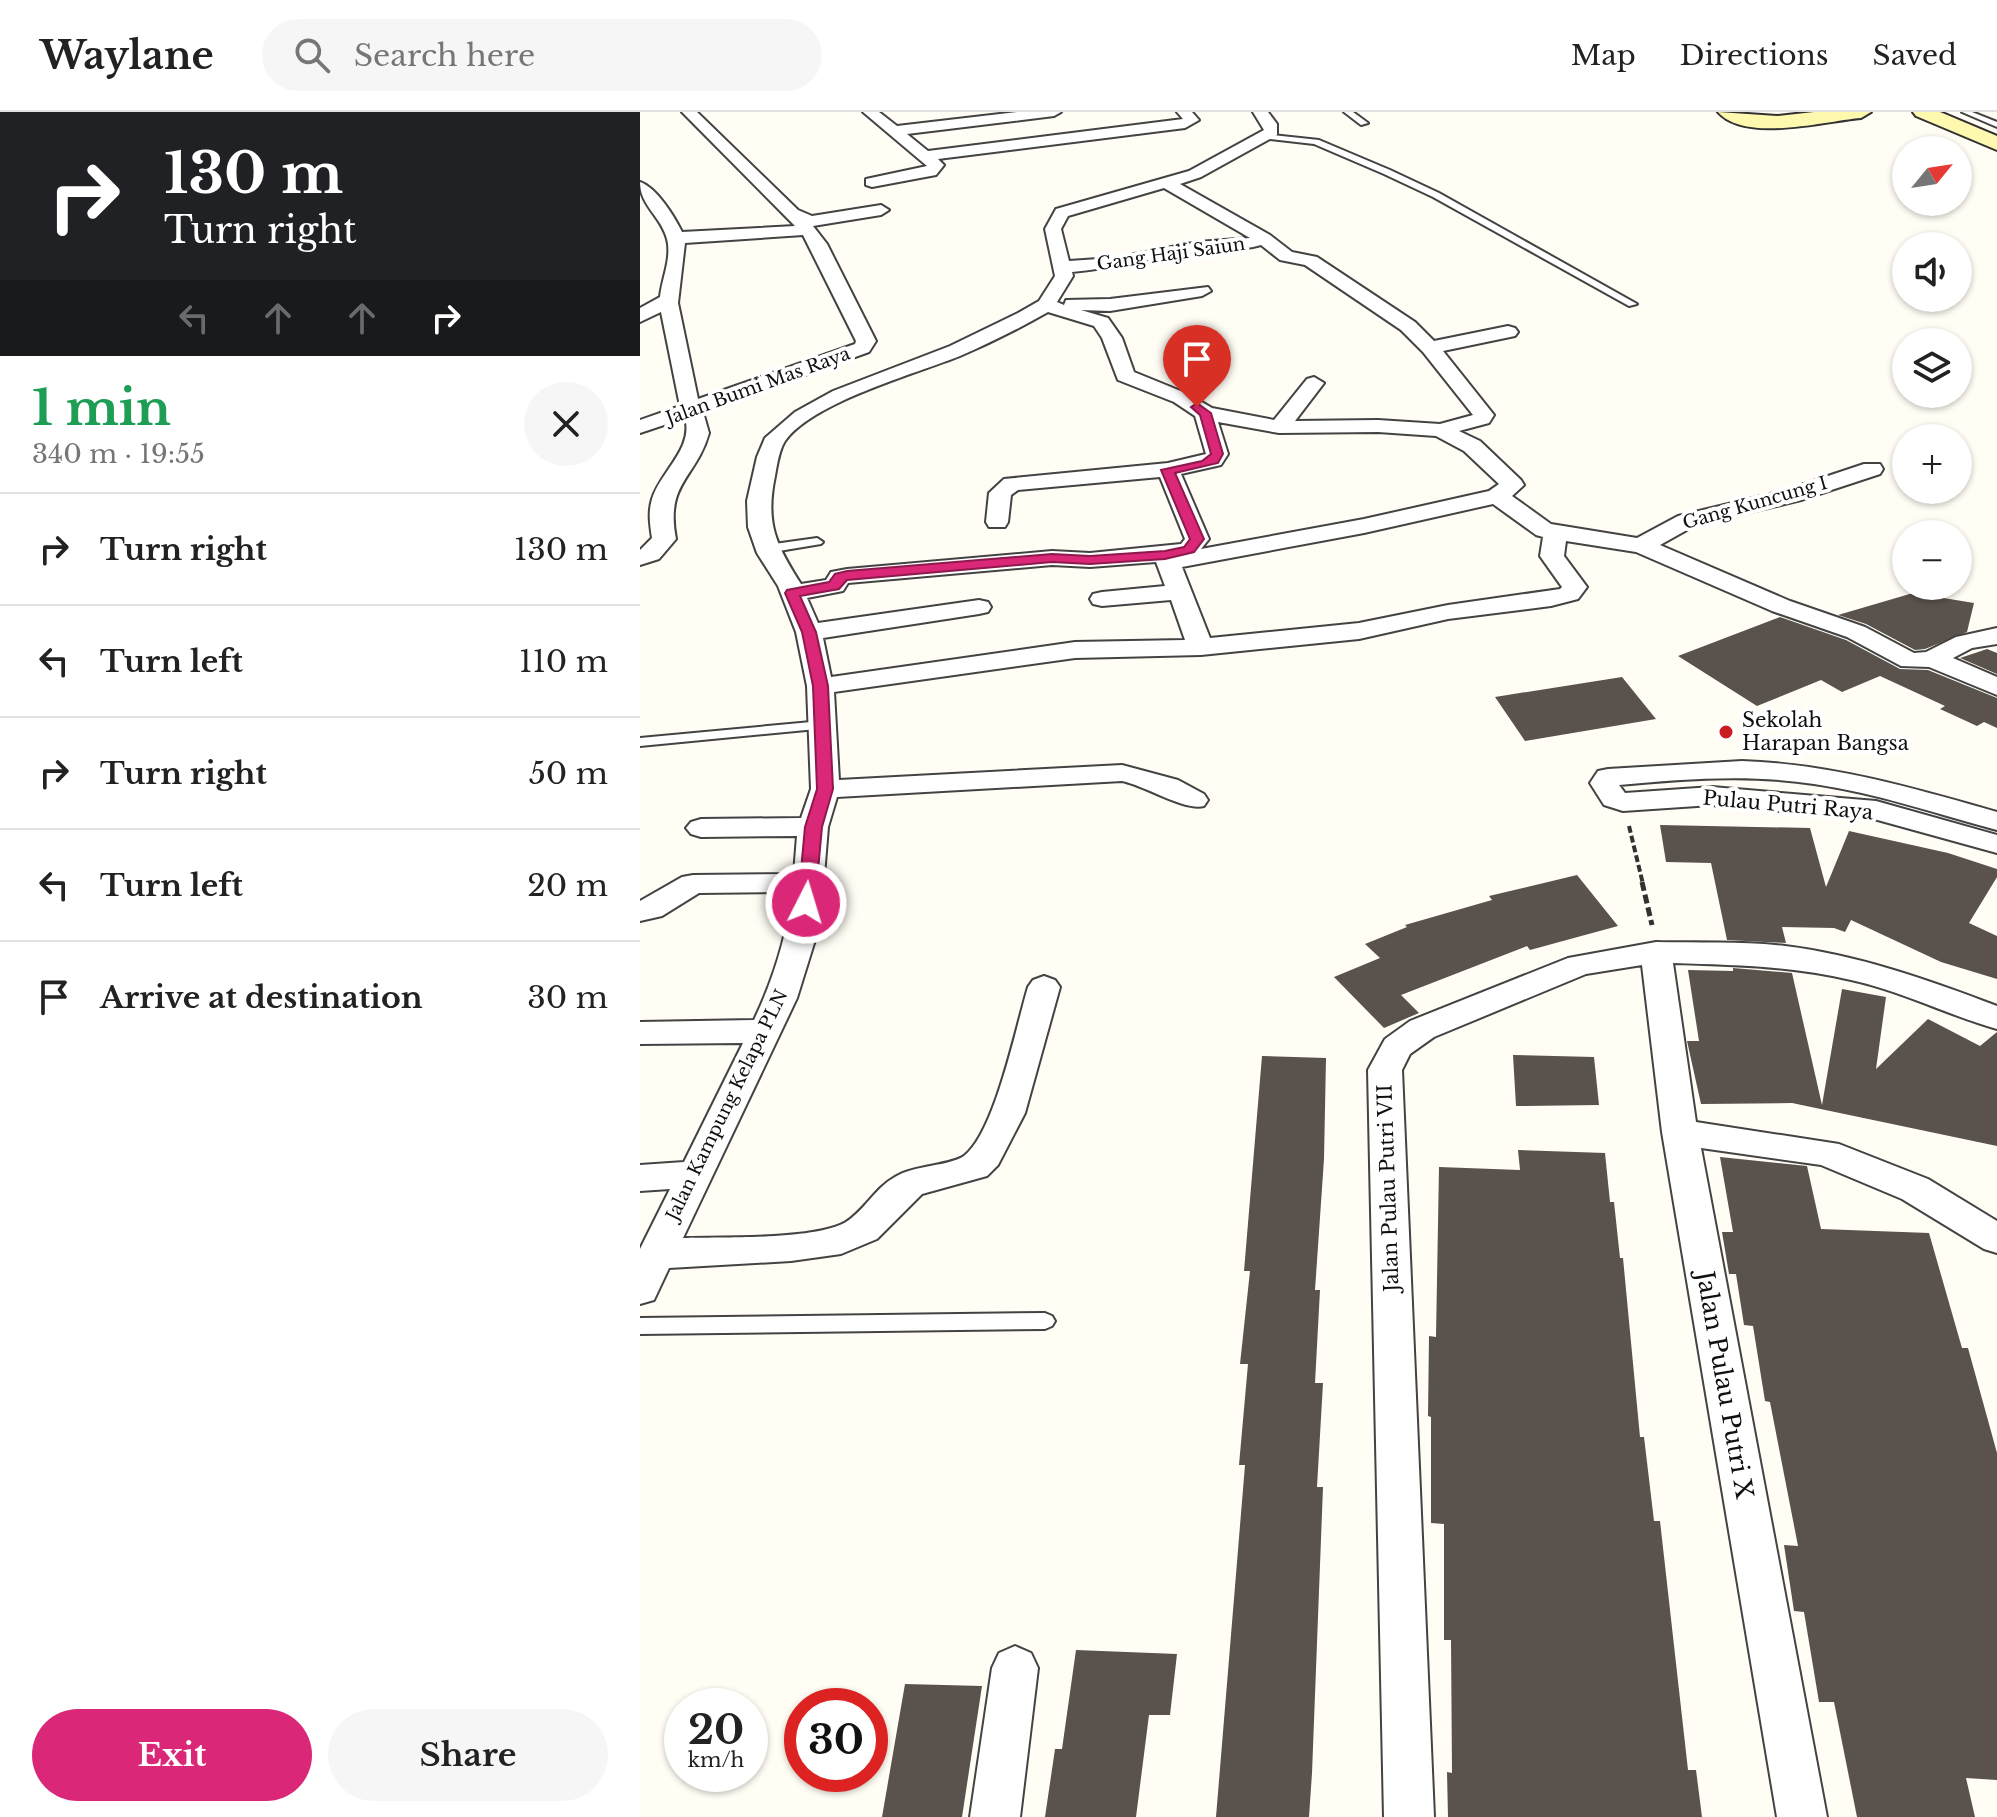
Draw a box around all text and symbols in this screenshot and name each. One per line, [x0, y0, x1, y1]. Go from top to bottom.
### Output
search box [262, 19, 822, 91]
text: Waylane [40, 32, 214, 79]
icon: search [290, 33, 334, 77]
text: Search here [354, 37, 535, 74]
text: Map [1571, 38, 1636, 73]
text: Directions [1680, 38, 1829, 73]
text: Saved [1873, 38, 1957, 73]
north arrow [1892, 136, 1972, 216]
map controls [1892, 136, 1972, 600]
text: 130 m [164, 139, 343, 208]
icon: right [32, 144, 136, 248]
text: Turn right [164, 208, 357, 253]
button: sound [1892, 232, 1972, 312]
street label: Gang Haji Saiun [1096, 233, 1246, 275]
icon: left [172, 296, 216, 340]
icon: ahead [256, 296, 300, 340]
icon: ahead [340, 296, 384, 340]
icon: right [424, 296, 468, 340]
pin [1163, 325, 1231, 407]
button: layers [1892, 328, 1972, 408]
icon: arrive [1175, 337, 1219, 381]
street label: Jalan Bumi Mas Raya [661, 342, 853, 430]
text: 1 min [32, 378, 171, 438]
button: close [524, 382, 608, 466]
button: + [1892, 424, 1972, 504]
text: 340 m · 19:55 [32, 438, 205, 470]
street label: Gang Kuncung I [1680, 472, 1830, 534]
button: − [1892, 520, 1972, 600]
icon: right [32, 527, 76, 571]
text: Turn right [100, 531, 267, 568]
text: 130 m [514, 531, 608, 568]
icon: left [32, 639, 76, 683]
text: Turn left [100, 643, 243, 680]
text: 110 m [519, 643, 608, 680]
place label: Sekolah Harapan Bangsa [1742, 708, 1910, 755]
marker: Sekolah Harapan Bangsa [1717, 723, 1735, 741]
icon: right [32, 751, 76, 795]
text: Turn right [100, 755, 267, 792]
text: 50 m [529, 755, 608, 792]
street label: Pulau Putri Raya [1702, 786, 1875, 824]
position arrow [764, 861, 848, 945]
icon: left [32, 863, 76, 907]
text: Turn left [100, 867, 243, 904]
text: 20 m [527, 867, 608, 904]
icon: arrive [32, 975, 76, 1019]
text: Arrive at destination [100, 979, 423, 1016]
text: 30 m [527, 979, 608, 1016]
street label: Jalan Kampung Kelapa PLN [661, 986, 793, 1226]
street label: Jalan Pulau Putri VII [1372, 1084, 1404, 1295]
street label: Jalan Pulau Putri X [1690, 1266, 1759, 1501]
speed limit sign: 30 [784, 1688, 888, 1792]
text: 20 [688, 1705, 744, 1755]
button: Exit [32, 1709, 312, 1801]
button: Share [328, 1709, 608, 1801]
text: km/h [688, 1748, 744, 1772]

